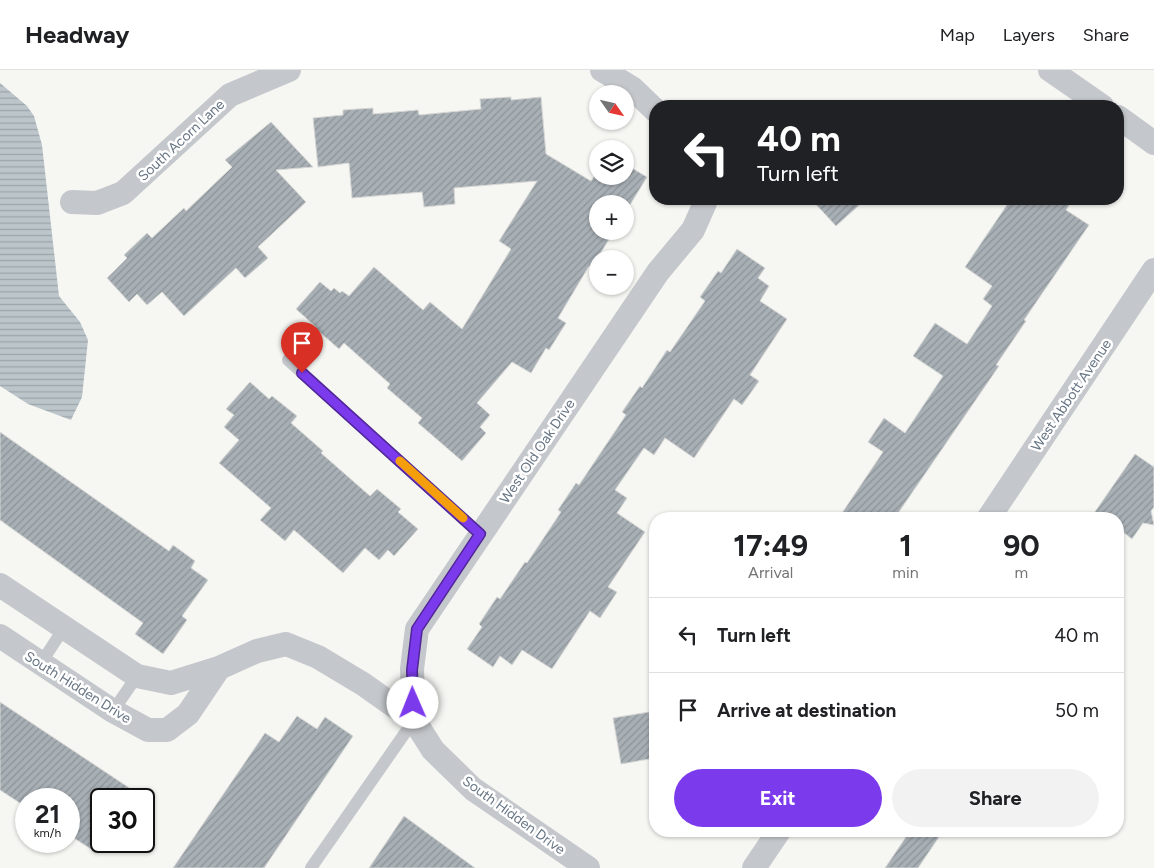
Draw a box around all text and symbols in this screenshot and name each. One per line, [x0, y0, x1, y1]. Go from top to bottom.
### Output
text: Headway [25, 20, 129, 49]
text: Map [940, 24, 975, 46]
text: Layers [1003, 24, 1055, 46]
text: Share [1083, 24, 1129, 46]
north arrow [589, 85, 634, 130]
map controls [589, 85, 634, 295]
street label: South Acorn Lane [135, 96, 228, 185]
text: 40 m [757, 118, 841, 160]
icon: left [674, 120, 739, 185]
button: layers [589, 140, 634, 185]
text: Turn left [757, 160, 839, 187]
button: + [589, 195, 634, 240]
button: − [589, 250, 634, 295]
pin [281, 322, 323, 373]
icon: arrive [288, 329, 316, 357]
street label: West Abbott Avenue [1028, 336, 1115, 454]
street label: West Old Oak Drive [496, 396, 579, 507]
text: 17:49 [733, 527, 808, 564]
text: 1 [899, 527, 912, 564]
text: 90 [1003, 527, 1040, 564]
text: Arrival [748, 563, 793, 582]
text: min [892, 563, 919, 582]
text: m [1014, 563, 1028, 582]
icon: left [674, 621, 702, 649]
text: Turn left [717, 624, 791, 647]
text: 40 m [1054, 624, 1099, 647]
street label: South Hidden Drive [21, 648, 135, 727]
position arrow [386, 676, 438, 728]
icon: arrive [674, 696, 702, 724]
text: Arrive at destination [717, 699, 896, 722]
text: 50 m [1055, 699, 1099, 722]
button: Exit [674, 769, 882, 827]
button: Share [892, 769, 1099, 827]
street label: South Hidden Drive [459, 773, 569, 859]
speed limit sign: 30 [90, 788, 155, 853]
text: 21 [35, 799, 60, 829]
text: km/h [34, 826, 61, 840]

